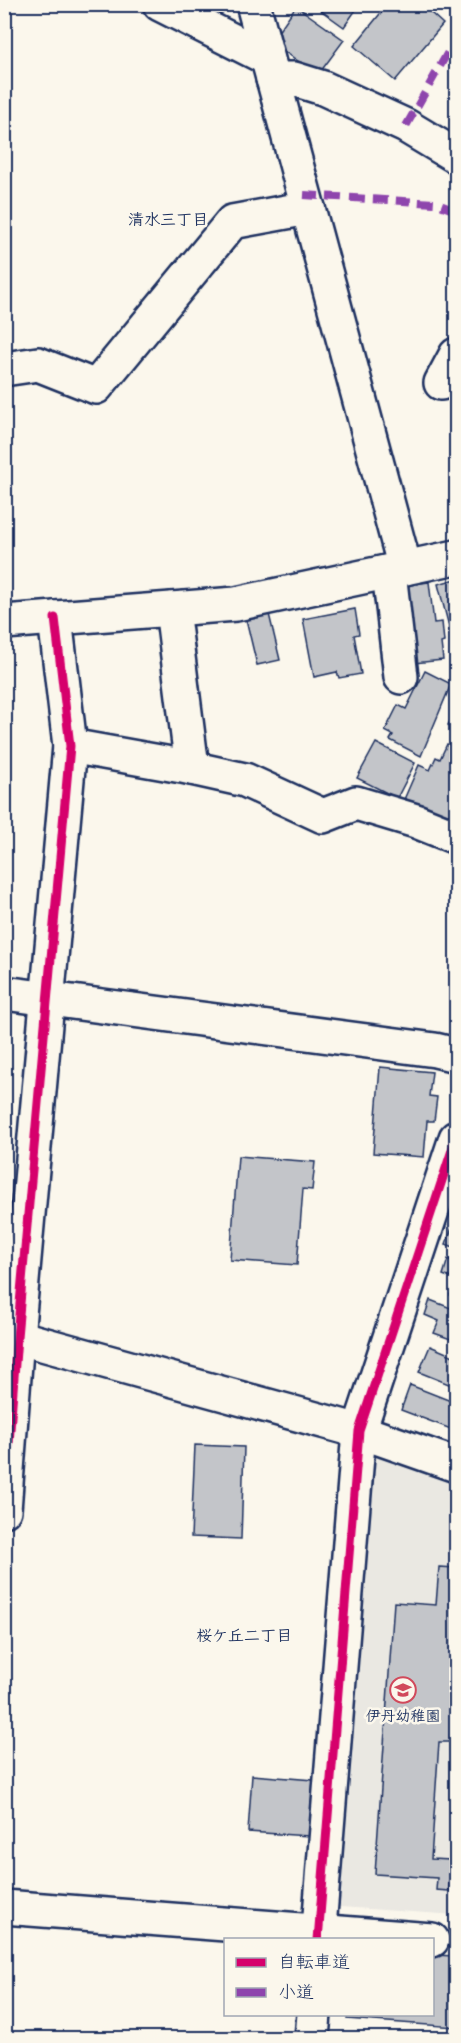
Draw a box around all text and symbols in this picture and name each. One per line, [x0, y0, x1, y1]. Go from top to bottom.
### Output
district label: 清水三丁目 [128, 208, 208, 233]
district label: 桜ケ丘二丁目 [196, 1624, 292, 1649]
school or university icon: 伊丹幼稚園 [388, 1675, 418, 1705]
place label: 伊丹幼稚園 [365, 1705, 441, 1729]
legend [224, 1938, 434, 2016]
text: 自転車道 [278, 1949, 350, 1978]
text: 小道 [278, 1979, 314, 2008]

